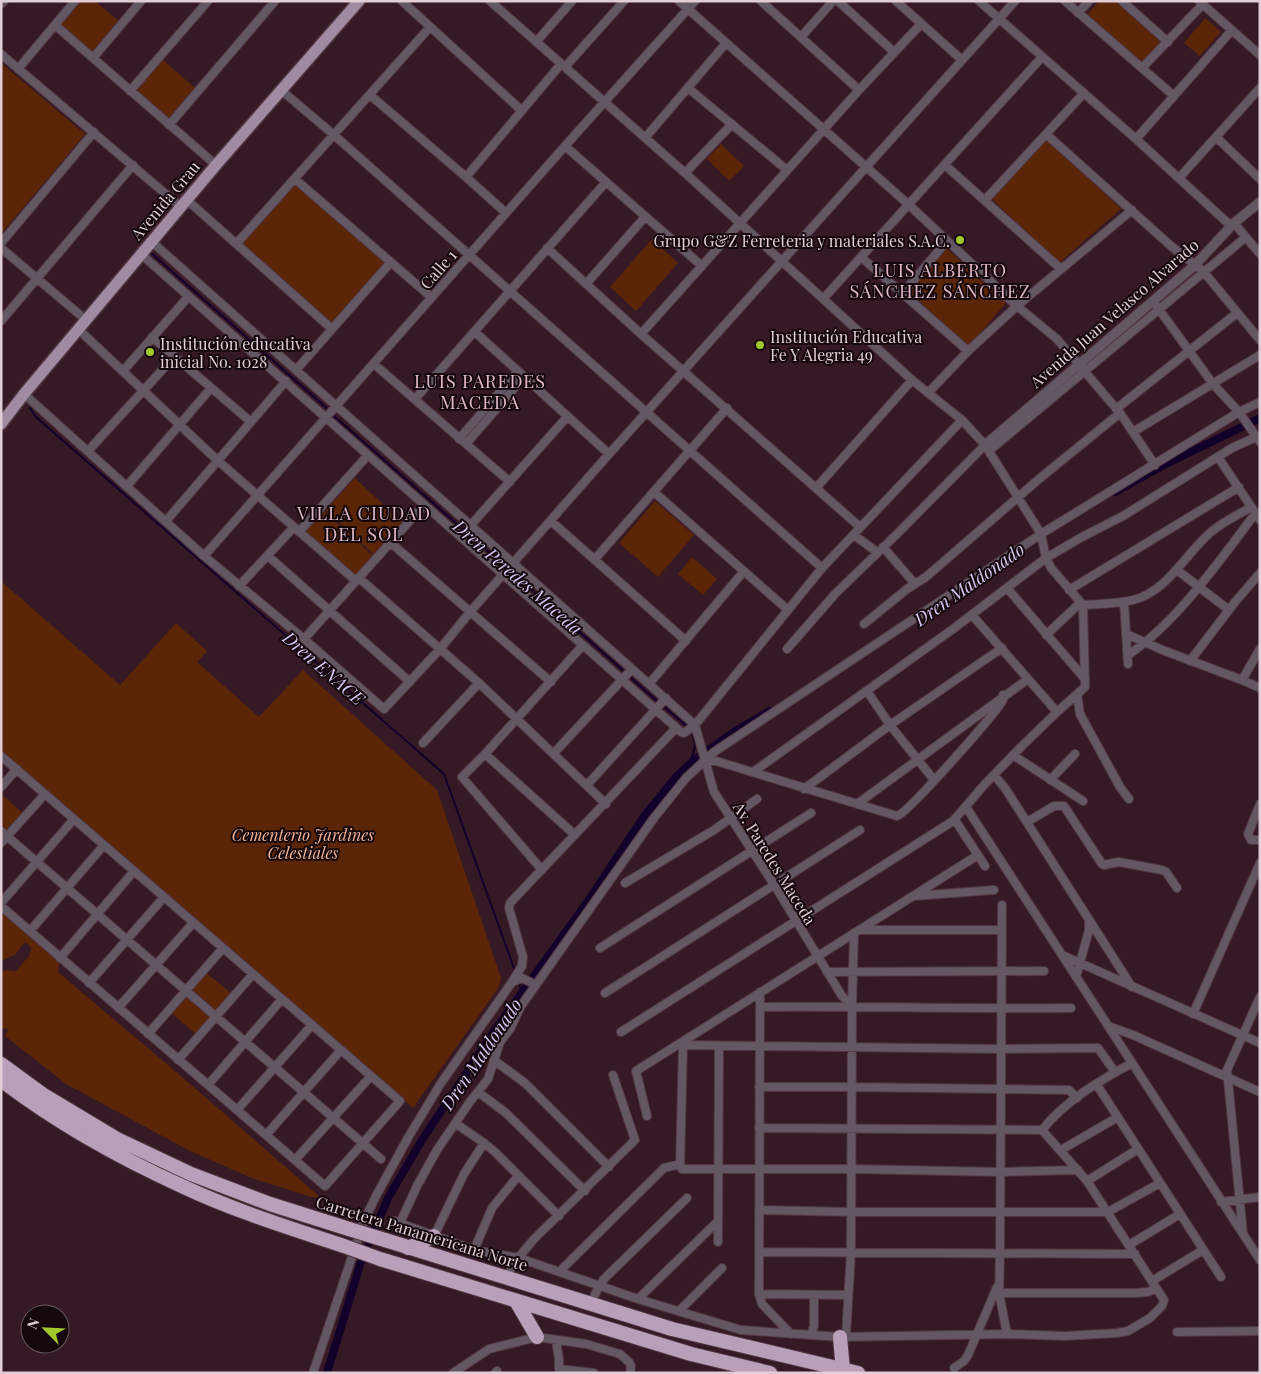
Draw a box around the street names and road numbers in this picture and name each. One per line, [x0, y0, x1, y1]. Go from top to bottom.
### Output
street label: Avenida Grau [125, 156, 204, 245]
street label: Avenida Juan Velasco Alvarado [1025, 234, 1203, 393]
street label: Calle 1 [415, 245, 461, 293]
street label: Av. Paredes Maceda [728, 797, 821, 928]
street label: Carretera Panamericana Norte [314, 1191, 530, 1275]

